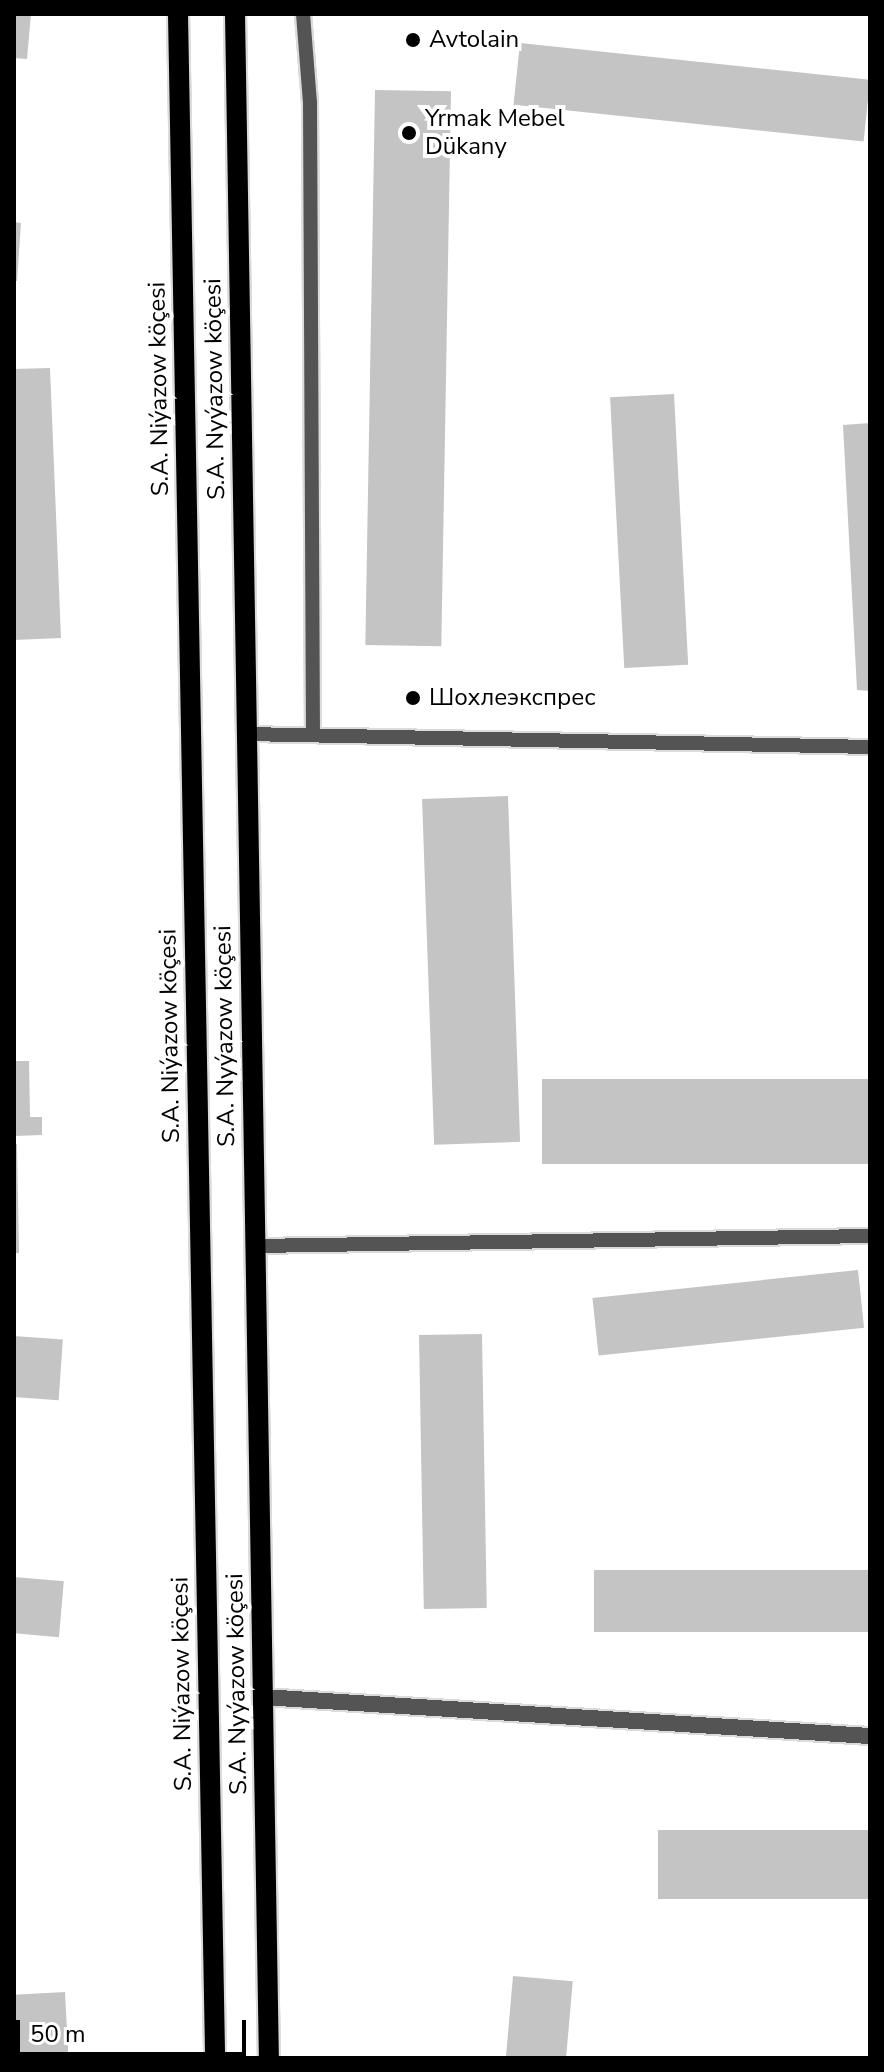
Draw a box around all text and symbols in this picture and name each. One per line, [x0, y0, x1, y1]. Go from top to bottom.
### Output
place label: Avtolain [429, 26, 519, 54]
marker: Avtolain [404, 31, 422, 49]
place label: Yrmak Mebel Dükany [425, 105, 565, 161]
marker: Yrmak Mebel Dükany [400, 124, 418, 142]
street label: S.A. Nyýazow köçesi [199, 278, 231, 500]
street label: S.A. Niýazow köçesi [143, 282, 175, 496]
place label: Шохлеэкспрес [429, 684, 596, 712]
marker: Шохлеэкспрес [404, 689, 422, 707]
street label: S.A. Nyýazow köçesi [209, 925, 241, 1147]
street label: S.A. Niýazow köçesi [154, 929, 186, 1143]
street label: S.A. Nyýazow köçesi [221, 1573, 253, 1795]
street label: S.A. Niýazow köçesi [166, 1577, 198, 1791]
scale bar [20, 2004, 250, 2054]
text: 50 m [30, 2018, 86, 2050]

